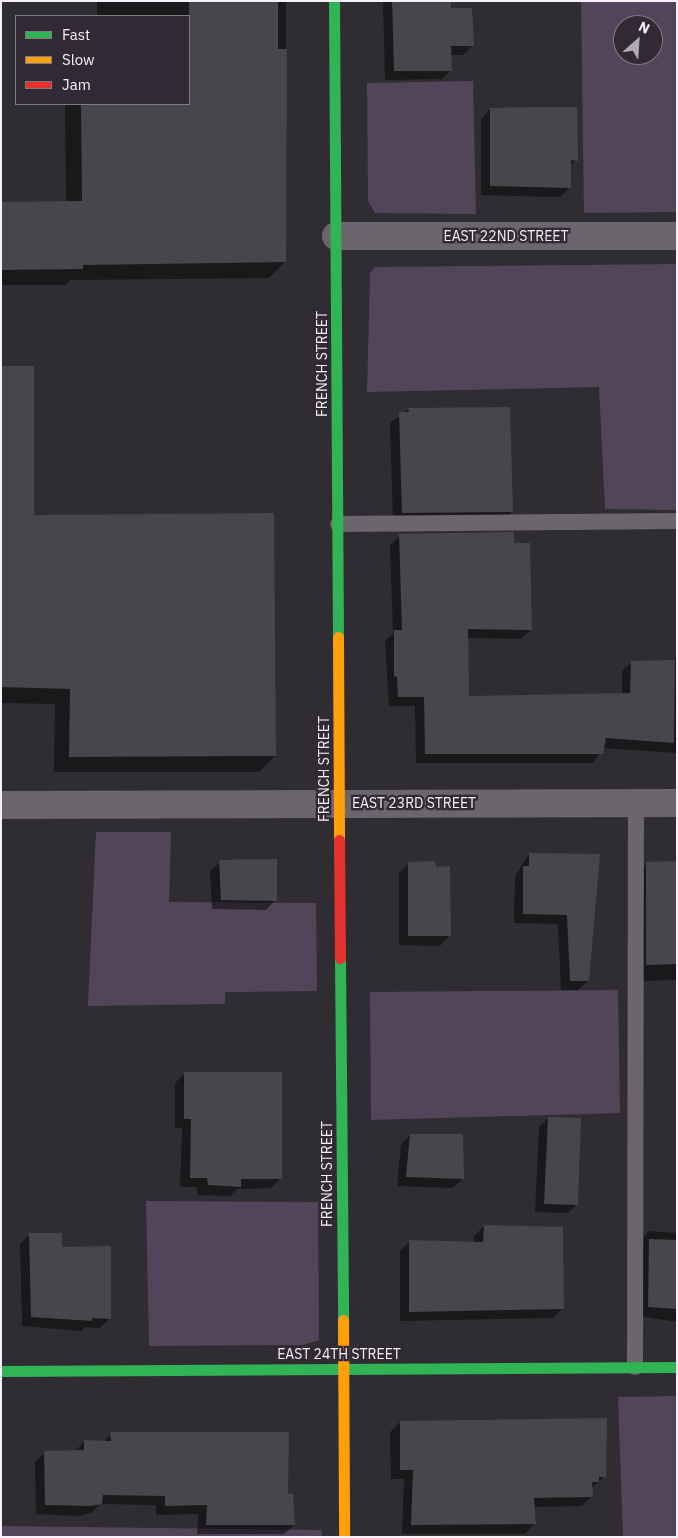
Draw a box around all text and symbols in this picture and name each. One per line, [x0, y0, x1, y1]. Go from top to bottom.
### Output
legend [15, 15, 190, 105]
north arrow [613, 15, 663, 65]
text: N [636, 17, 653, 38]
text: Fast [62, 25, 90, 44]
text: Slow [62, 50, 95, 69]
text: Jam [62, 75, 91, 94]
street label: EAST 22ND STREET [443, 228, 569, 244]
street label: FRENCH STREET [314, 311, 330, 417]
street label: FRENCH STREET [316, 716, 332, 822]
street label: EAST 23RD STREET [352, 795, 476, 811]
street label: FRENCH STREET [319, 1121, 335, 1227]
street label: EAST 24TH STREET [277, 1346, 401, 1362]

